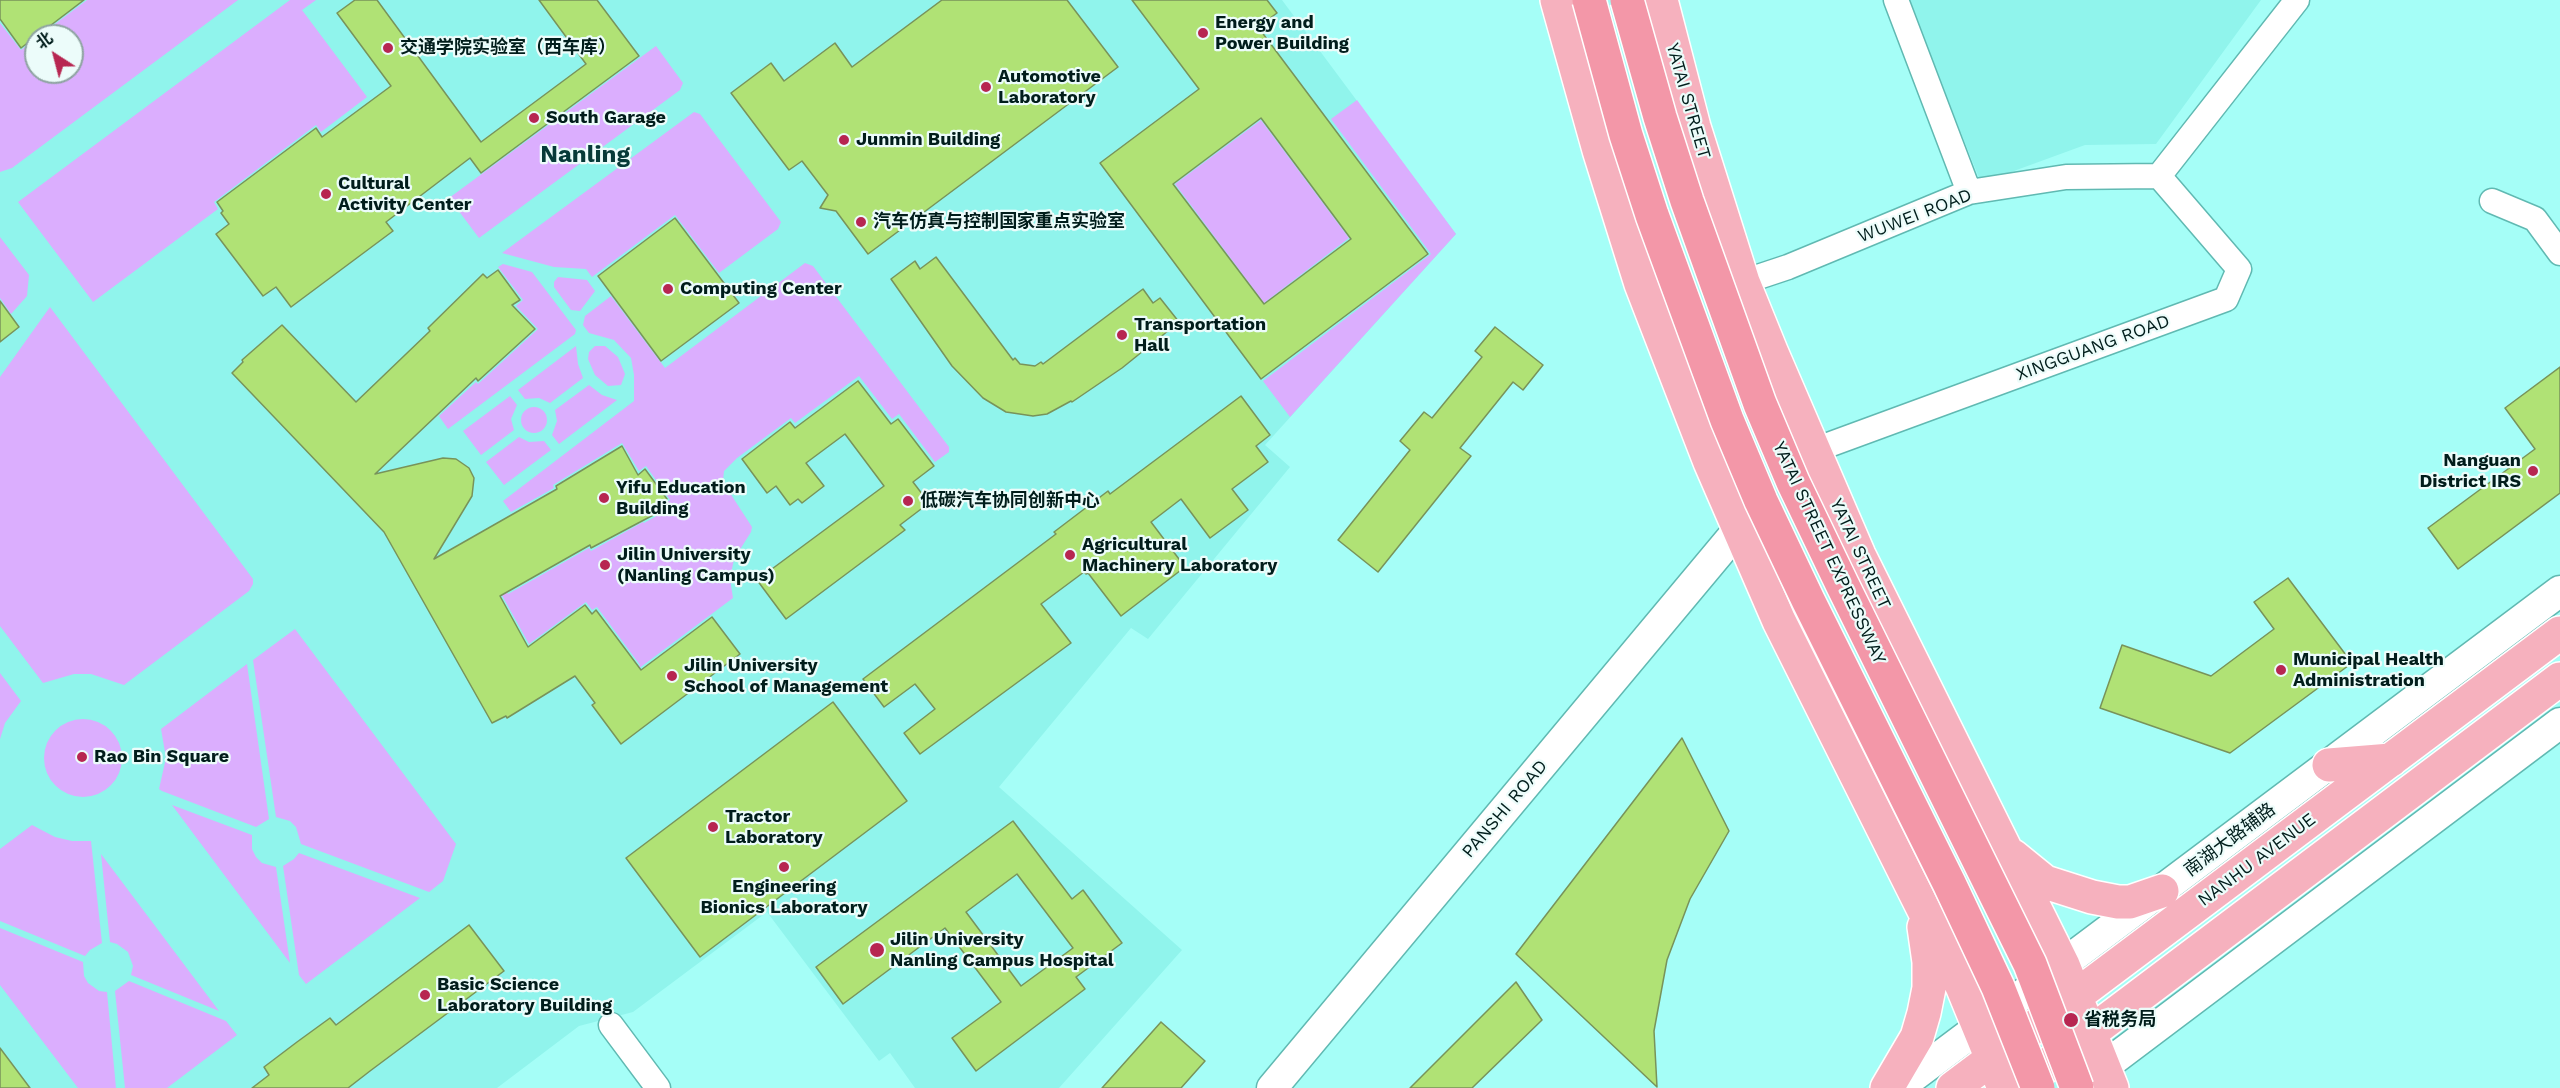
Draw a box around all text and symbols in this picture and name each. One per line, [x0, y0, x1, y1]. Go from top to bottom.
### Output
place label: Energy and Power Building [1215, 12, 1349, 54]
north arrow [24, 24, 84, 84]
marker: Energy and Power Building [1196, 26, 1210, 40]
text: 北 [32, 28, 56, 53]
place label: 交通学院实验室（西车库） [400, 37, 616, 59]
marker: 交通学院实验室（西车库） [381, 41, 395, 55]
street label: YATAI STREET [1661, 41, 1715, 161]
place label: Automotive Laboratory [998, 66, 1101, 109]
marker: Automotive Laboratory [979, 80, 993, 94]
place label: South Garage [546, 107, 666, 129]
marker: South Garage [527, 111, 541, 125]
place label: Junmin Building [856, 129, 1000, 151]
marker: Junmin Building [837, 133, 851, 147]
district label: Nanling [540, 141, 630, 169]
place label: Cultural Activity Center [338, 173, 472, 216]
street label: WUWEI ROAD [1855, 184, 1975, 248]
marker: Cultural Activity Center [319, 187, 333, 201]
place label: 汽车仿真与控制国家重点实验室 [873, 211, 1125, 233]
marker: 汽车仿真与控制国家重点实验室 [854, 215, 868, 229]
place label: Computing Center [680, 278, 842, 300]
marker: Computing Center [661, 282, 675, 296]
street label: XINGGUANG ROAD [2013, 310, 2173, 386]
place label: Transportation Hall [1134, 314, 1266, 356]
marker: Transportation Hall [1115, 328, 1129, 342]
street label: YATAI STREET EXPRESSWAY [1768, 438, 1890, 668]
place label: Nanguan District IRS [2419, 450, 2521, 492]
marker: Nanguan District IRS [2526, 464, 2540, 478]
place label: Yifu Education Building [616, 477, 746, 520]
place label: 低碳汽车协同创新中心 [920, 490, 1100, 512]
marker: Yifu Education Building [597, 491, 611, 505]
marker: 低碳汽车协同创新中心 [901, 494, 915, 508]
street label: YATAI STREET [1825, 495, 1895, 613]
place label: Agricultural Machinery Laboratory [1082, 534, 1277, 576]
place label: Jilin University (Nanling Campus) [617, 544, 775, 586]
marker: Agricultural Machinery Laboratory [1063, 548, 1077, 562]
marker: Jilin University (Nanling Campus) [598, 558, 612, 572]
place label: Municipal Health Administration [2293, 649, 2444, 692]
place label: Jilin University School of Management [684, 655, 888, 698]
marker: Municipal Health Administration [2274, 663, 2288, 677]
marker: Jilin University School of Management [665, 669, 679, 683]
place label: Rao Bin Square [94, 746, 229, 768]
marker: Rao Bin Square [75, 750, 89, 764]
street label: PANSHI ROAD [1458, 756, 1552, 862]
street label: 南湖大路辅路 [2180, 799, 2280, 881]
place label: Tractor Laboratory [725, 806, 823, 848]
street label: NANHU AVENUE [2194, 809, 2320, 911]
marker: Tractor Laboratory [706, 820, 720, 834]
marker: Engineering Bionics Laboratory [777, 860, 791, 874]
place label: Engineering Bionics Laboratory [700, 876, 868, 918]
place label: Jilin University Nanling Campus Hospital [890, 929, 1114, 972]
marker: Jilin University Nanling Campus Hospital [868, 941, 886, 959]
place label: Basic Science Laboratory Building [437, 974, 612, 1016]
marker: Basic Science Laboratory Building [418, 988, 432, 1002]
place label: 省税务局 [2084, 1009, 2156, 1031]
marker: 省税务局 [2062, 1011, 2080, 1029]

